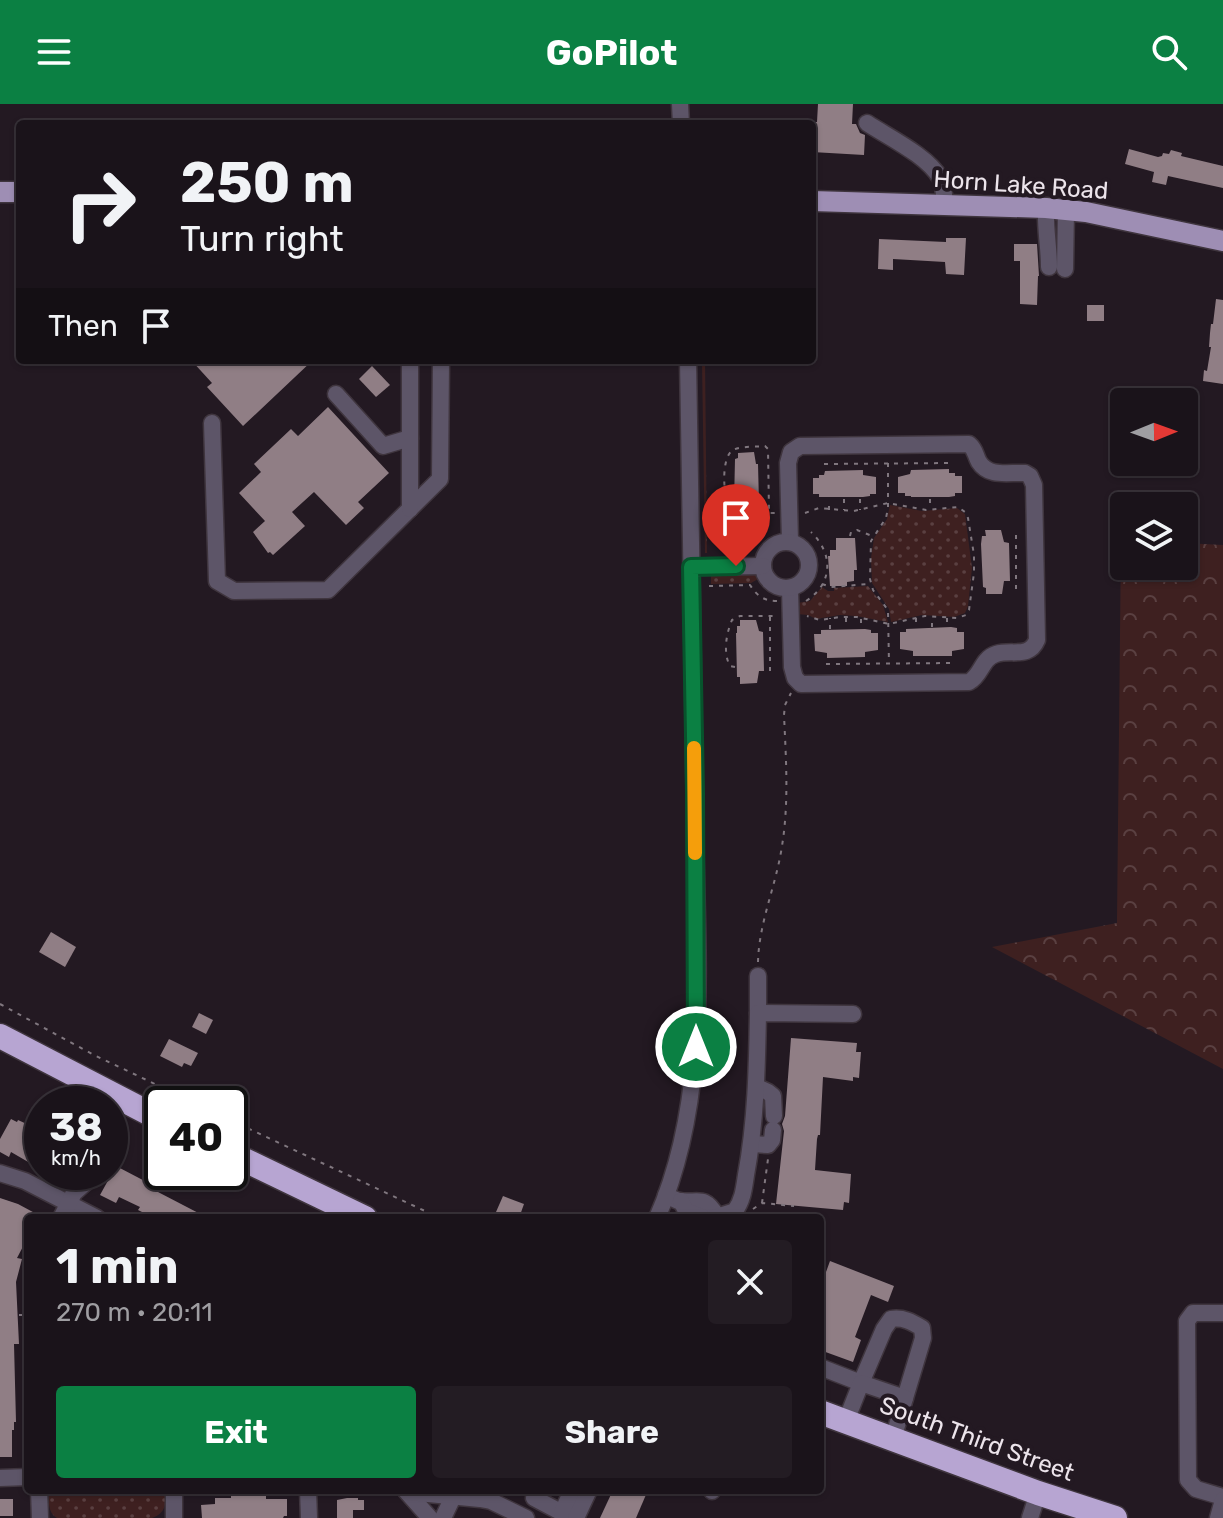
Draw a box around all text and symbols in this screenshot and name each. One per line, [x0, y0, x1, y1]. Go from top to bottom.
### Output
icon: menu [32, 30, 76, 74]
icon: search [1147, 30, 1191, 74]
text: GoPilot [546, 31, 677, 74]
text: 250 m [180, 150, 354, 216]
icon: right [48, 152, 152, 256]
street label: Horn Lake Road [933, 165, 1109, 205]
text: Turn right [180, 217, 344, 260]
icon: arrive [134, 304, 178, 348]
text: Then [48, 308, 118, 344]
north arrow [1110, 388, 1198, 476]
map controls [1110, 388, 1198, 580]
pin [702, 484, 770, 566]
button: layers [1110, 492, 1198, 580]
icon: arrive [714, 496, 758, 540]
position arrow [654, 1005, 738, 1089]
speed limit sign: 40 [144, 1086, 248, 1190]
text: 38 [49, 1104, 103, 1151]
text: km/h [51, 1146, 101, 1170]
text: 1 min [56, 1238, 179, 1295]
button: close [708, 1240, 792, 1324]
text: 270 m · 20:11 [56, 1297, 213, 1328]
button: Exit [56, 1386, 416, 1478]
button: Share [432, 1386, 792, 1478]
street label: South Third Street [876, 1391, 1078, 1487]

